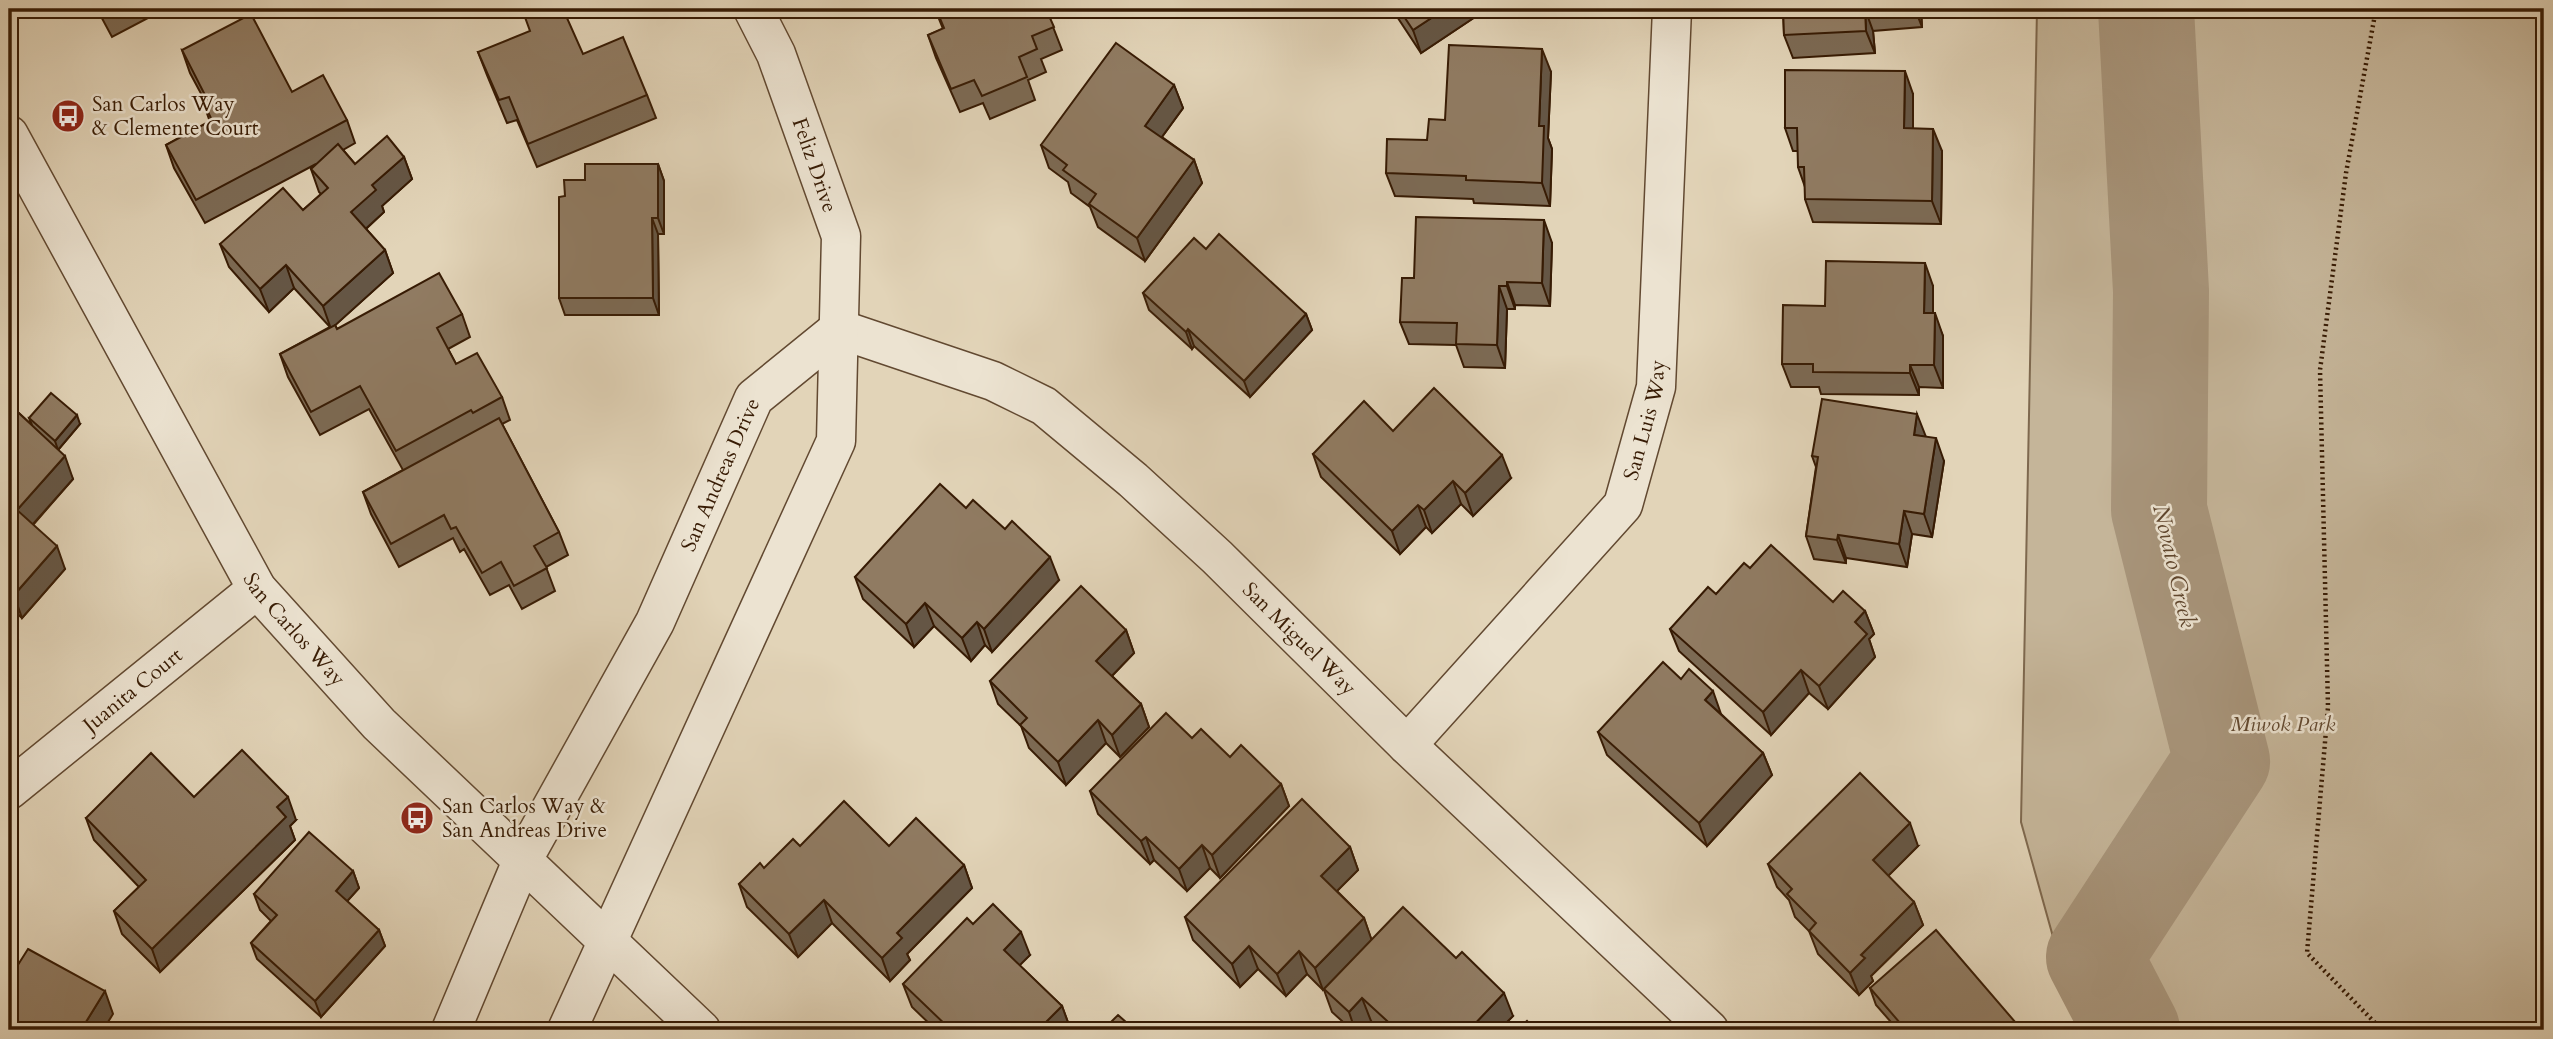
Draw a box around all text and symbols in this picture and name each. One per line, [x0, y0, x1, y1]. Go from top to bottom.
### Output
place label: San Carlos Way & Clemente Court [92, 90, 259, 143]
bus stop icon: San Carlos Way & Clemente Court [49, 97, 87, 135]
street label: Feliz Drive [785, 114, 844, 216]
street label: San Luis Way [1617, 359, 1673, 484]
street label: San Andreas Drive [674, 393, 767, 556]
water label: Novato Creek [2145, 502, 2204, 631]
street label: San Carlos Way [236, 568, 352, 693]
street label: San Miguel Way [1236, 576, 1363, 702]
street label: Juanita Court [75, 641, 189, 741]
park label: Miwok Park [2231, 710, 2336, 739]
place label: San Carlos Way & San Andreas Drive [442, 792, 607, 845]
bus stop icon: San Carlos Way & San Andreas Drive [398, 799, 436, 837]

